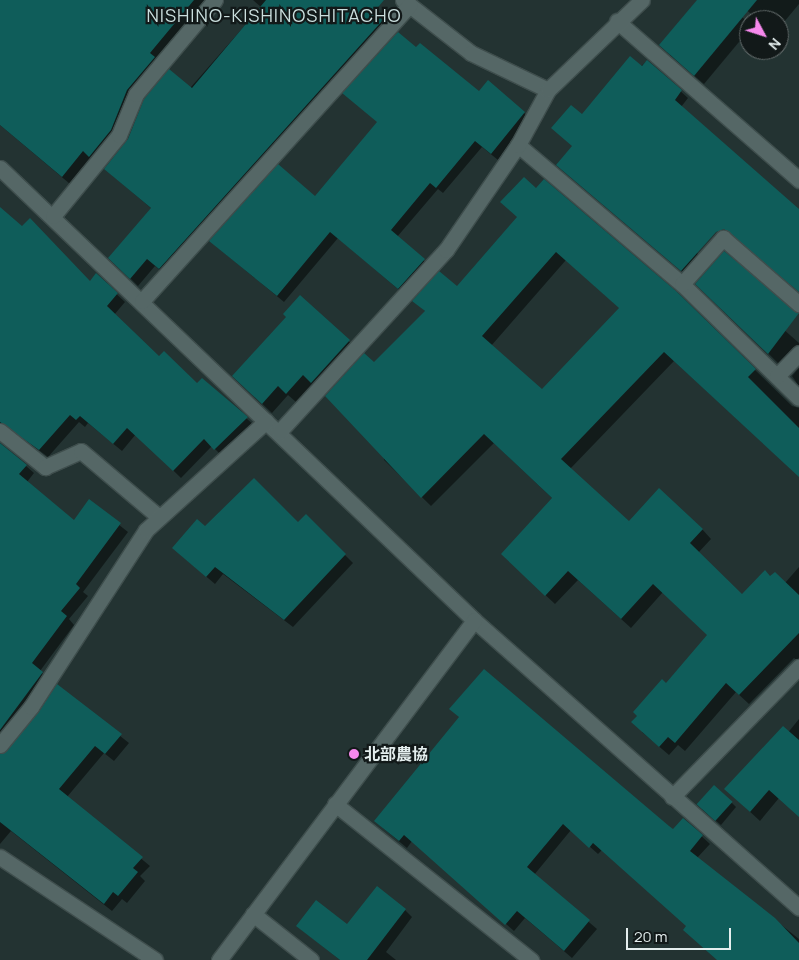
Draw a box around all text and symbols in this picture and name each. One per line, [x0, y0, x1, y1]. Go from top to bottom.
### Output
district label: NISHINO-KISHINOSHITACHO [144, 4, 404, 26]
north arrow [739, 10, 789, 60]
text: N [765, 34, 786, 54]
place label: 北部農協 [364, 744, 428, 764]
marker: 北部農協 [348, 748, 360, 760]
scale bar [629, 918, 734, 950]
text: 20 m [634, 926, 667, 947]

